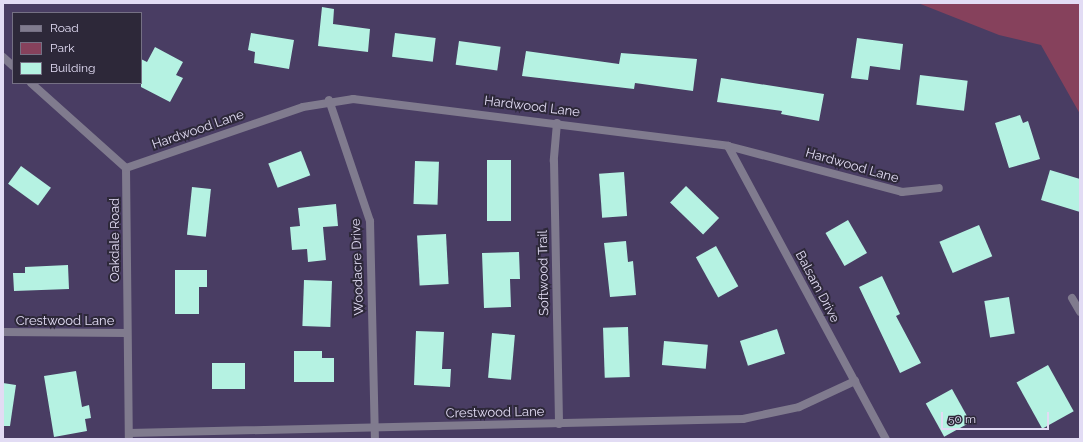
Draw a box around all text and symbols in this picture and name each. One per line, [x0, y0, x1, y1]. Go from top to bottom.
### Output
legend [12, 12, 142, 84]
text: Road [50, 21, 79, 35]
text: Park [50, 41, 75, 55]
text: Building [50, 61, 96, 75]
street label: Hardwood Lane [483, 93, 581, 121]
street label: Hardwood Lane [150, 107, 246, 153]
street label: Hardwood Lane [804, 145, 900, 187]
street label: Oakdale Road [107, 198, 123, 282]
street label: Woodacre Drive [349, 218, 367, 316]
street label: Softwood Trail [535, 230, 553, 316]
street label: Balsam Drive [792, 248, 842, 326]
street label: Crestwood Lane [16, 313, 114, 329]
street label: Crestwood Lane [446, 404, 544, 422]
scale bar [943, 404, 1051, 430]
text: 50 m [948, 412, 976, 426]

